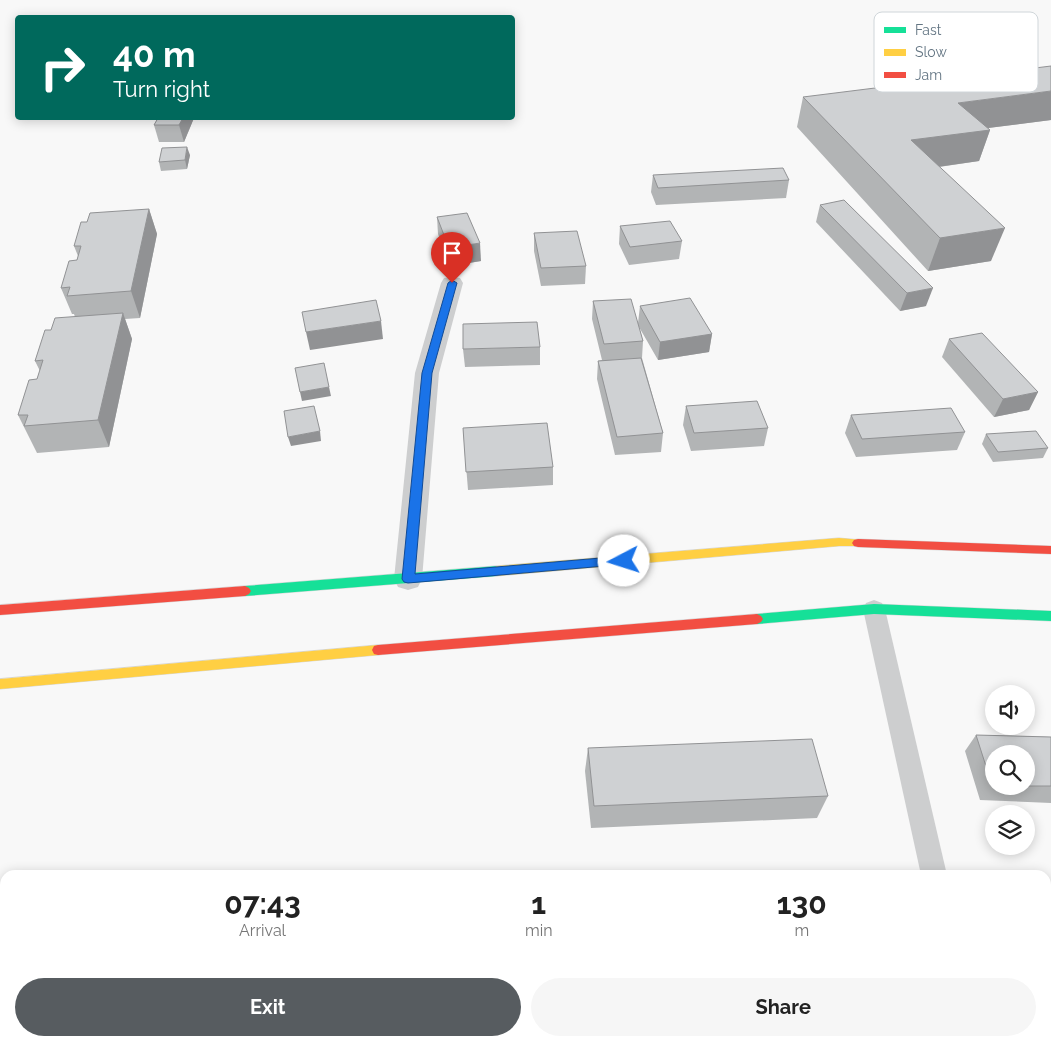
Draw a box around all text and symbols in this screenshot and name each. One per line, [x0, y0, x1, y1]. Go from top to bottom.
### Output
legend [874, 12, 1038, 92]
text: Fast [915, 22, 942, 38]
text: 40 m [113, 34, 195, 75]
icon: right [30, 35, 95, 100]
text: Slow [915, 44, 947, 60]
text: Jam [915, 67, 942, 83]
text: Turn right [113, 76, 210, 102]
pin [431, 232, 473, 283]
icon: arrive [438, 239, 466, 267]
position arrow [597, 534, 649, 586]
map controls [985, 685, 1035, 855]
button: sound [985, 685, 1035, 735]
button: search [985, 745, 1035, 795]
button: layers [985, 805, 1035, 855]
text: 07:43 [224, 886, 301, 921]
text: 1 [531, 886, 546, 921]
text: 130 [777, 886, 827, 921]
text: Arrival [239, 921, 286, 940]
text: min [525, 921, 553, 940]
text: m [794, 921, 809, 940]
button: Exit [15, 978, 521, 1036]
button: Share [531, 978, 1036, 1036]

